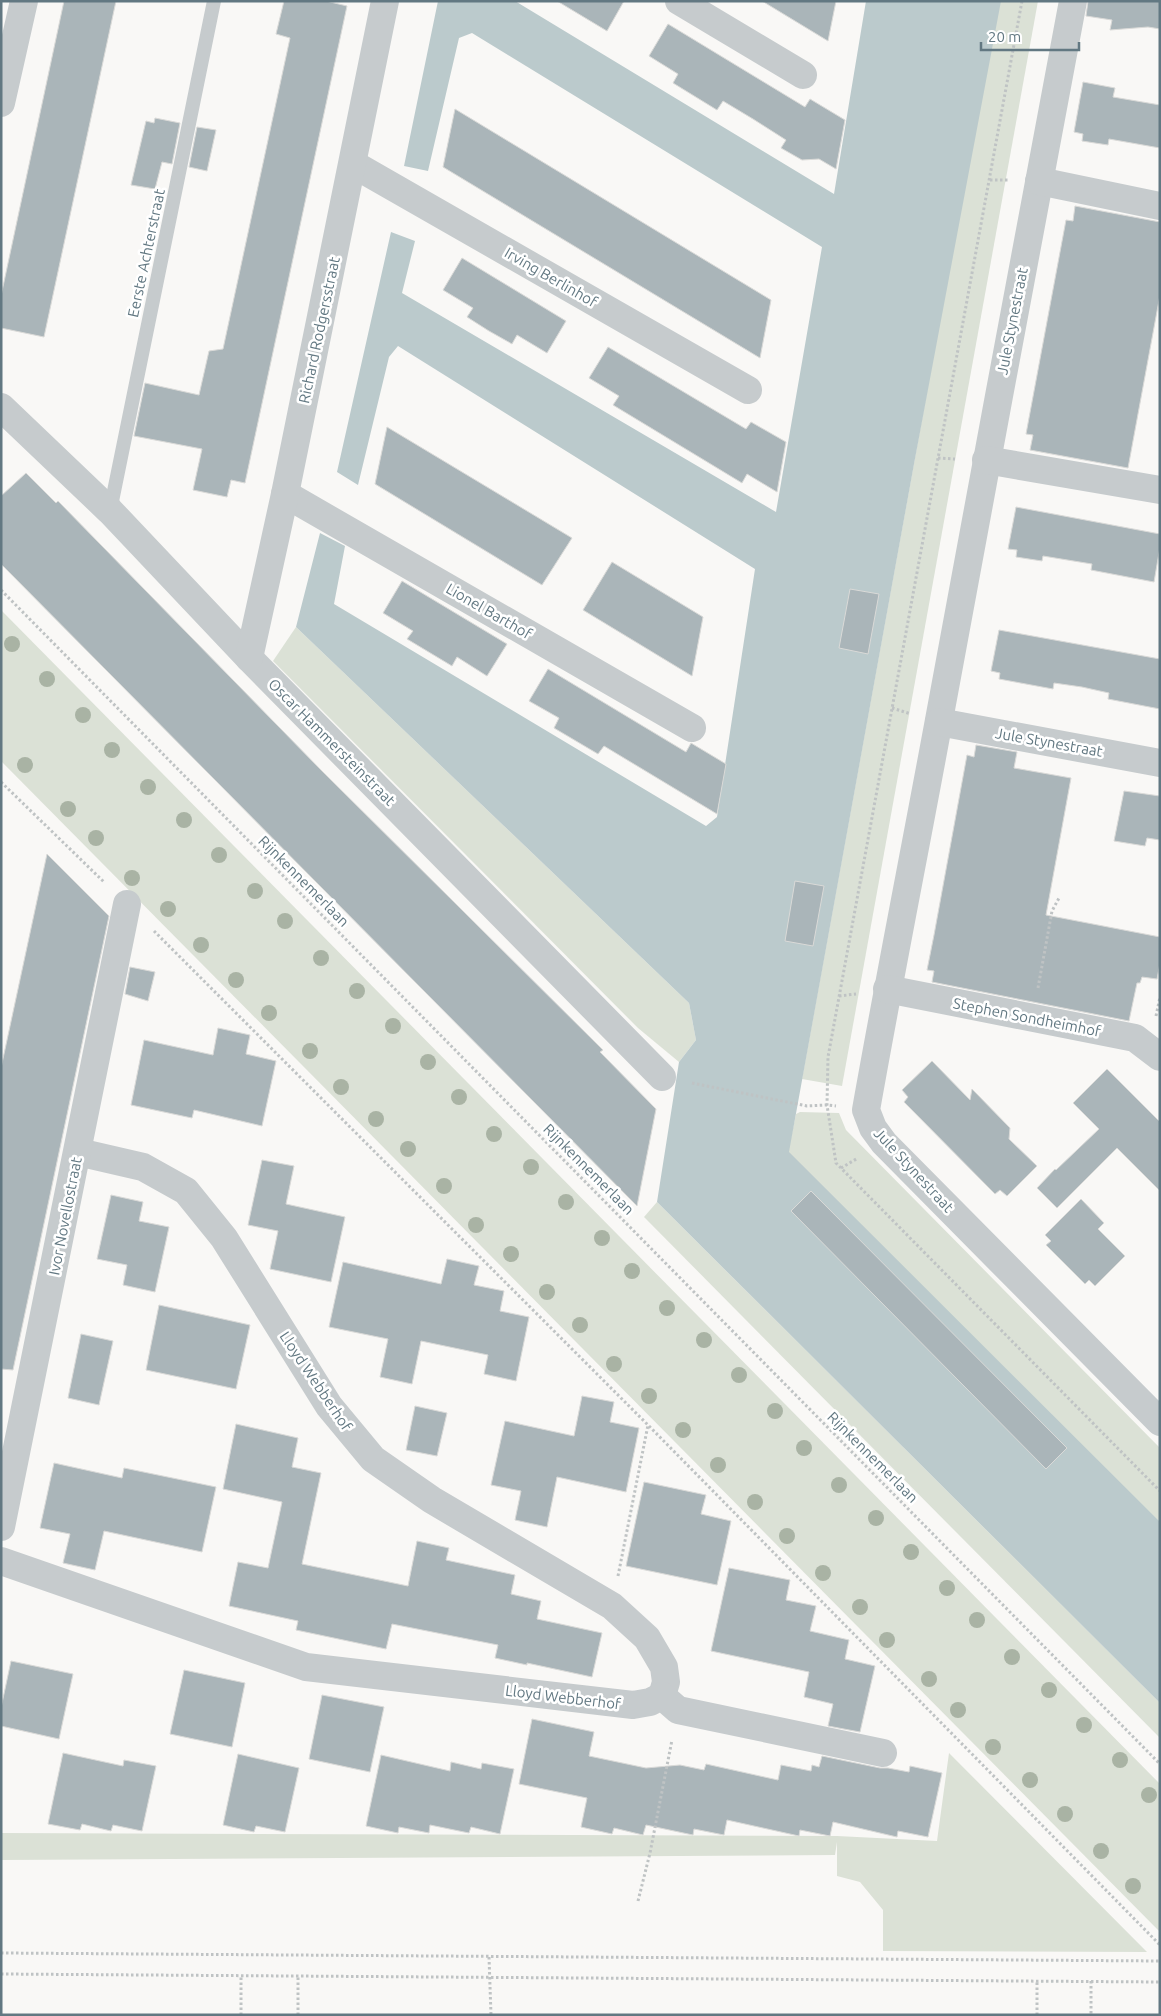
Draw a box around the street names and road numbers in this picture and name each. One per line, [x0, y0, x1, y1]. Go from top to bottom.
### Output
street label: Eerste Achterstraat [124, 187, 168, 319]
street label: Irving Berlinhof [502, 244, 601, 311]
street label: Richard Rodgersstraat [295, 255, 343, 405]
street label: Jule Stynestraat [993, 266, 1031, 376]
street label: Lionel Barthof [443, 580, 535, 643]
street label: Oscar Hammersteinstraat [265, 675, 399, 809]
street label: Jule Stynestraat [994, 724, 1104, 760]
street label: Rijnkennemerlaan [255, 832, 353, 930]
street label: Stephen Sondheimhof [952, 994, 1103, 1040]
street label: Rijnkennemerlaan [540, 1120, 638, 1218]
street label: Jule Stynestraat [871, 1124, 957, 1216]
street label: Ivor Novellostraat [45, 1155, 85, 1277]
street label: Lloyd Webberhof [276, 1328, 356, 1434]
street label: Rijnkennemerlaan [824, 1408, 922, 1506]
street label: Lloyd Webberhof [504, 1681, 622, 1713]

